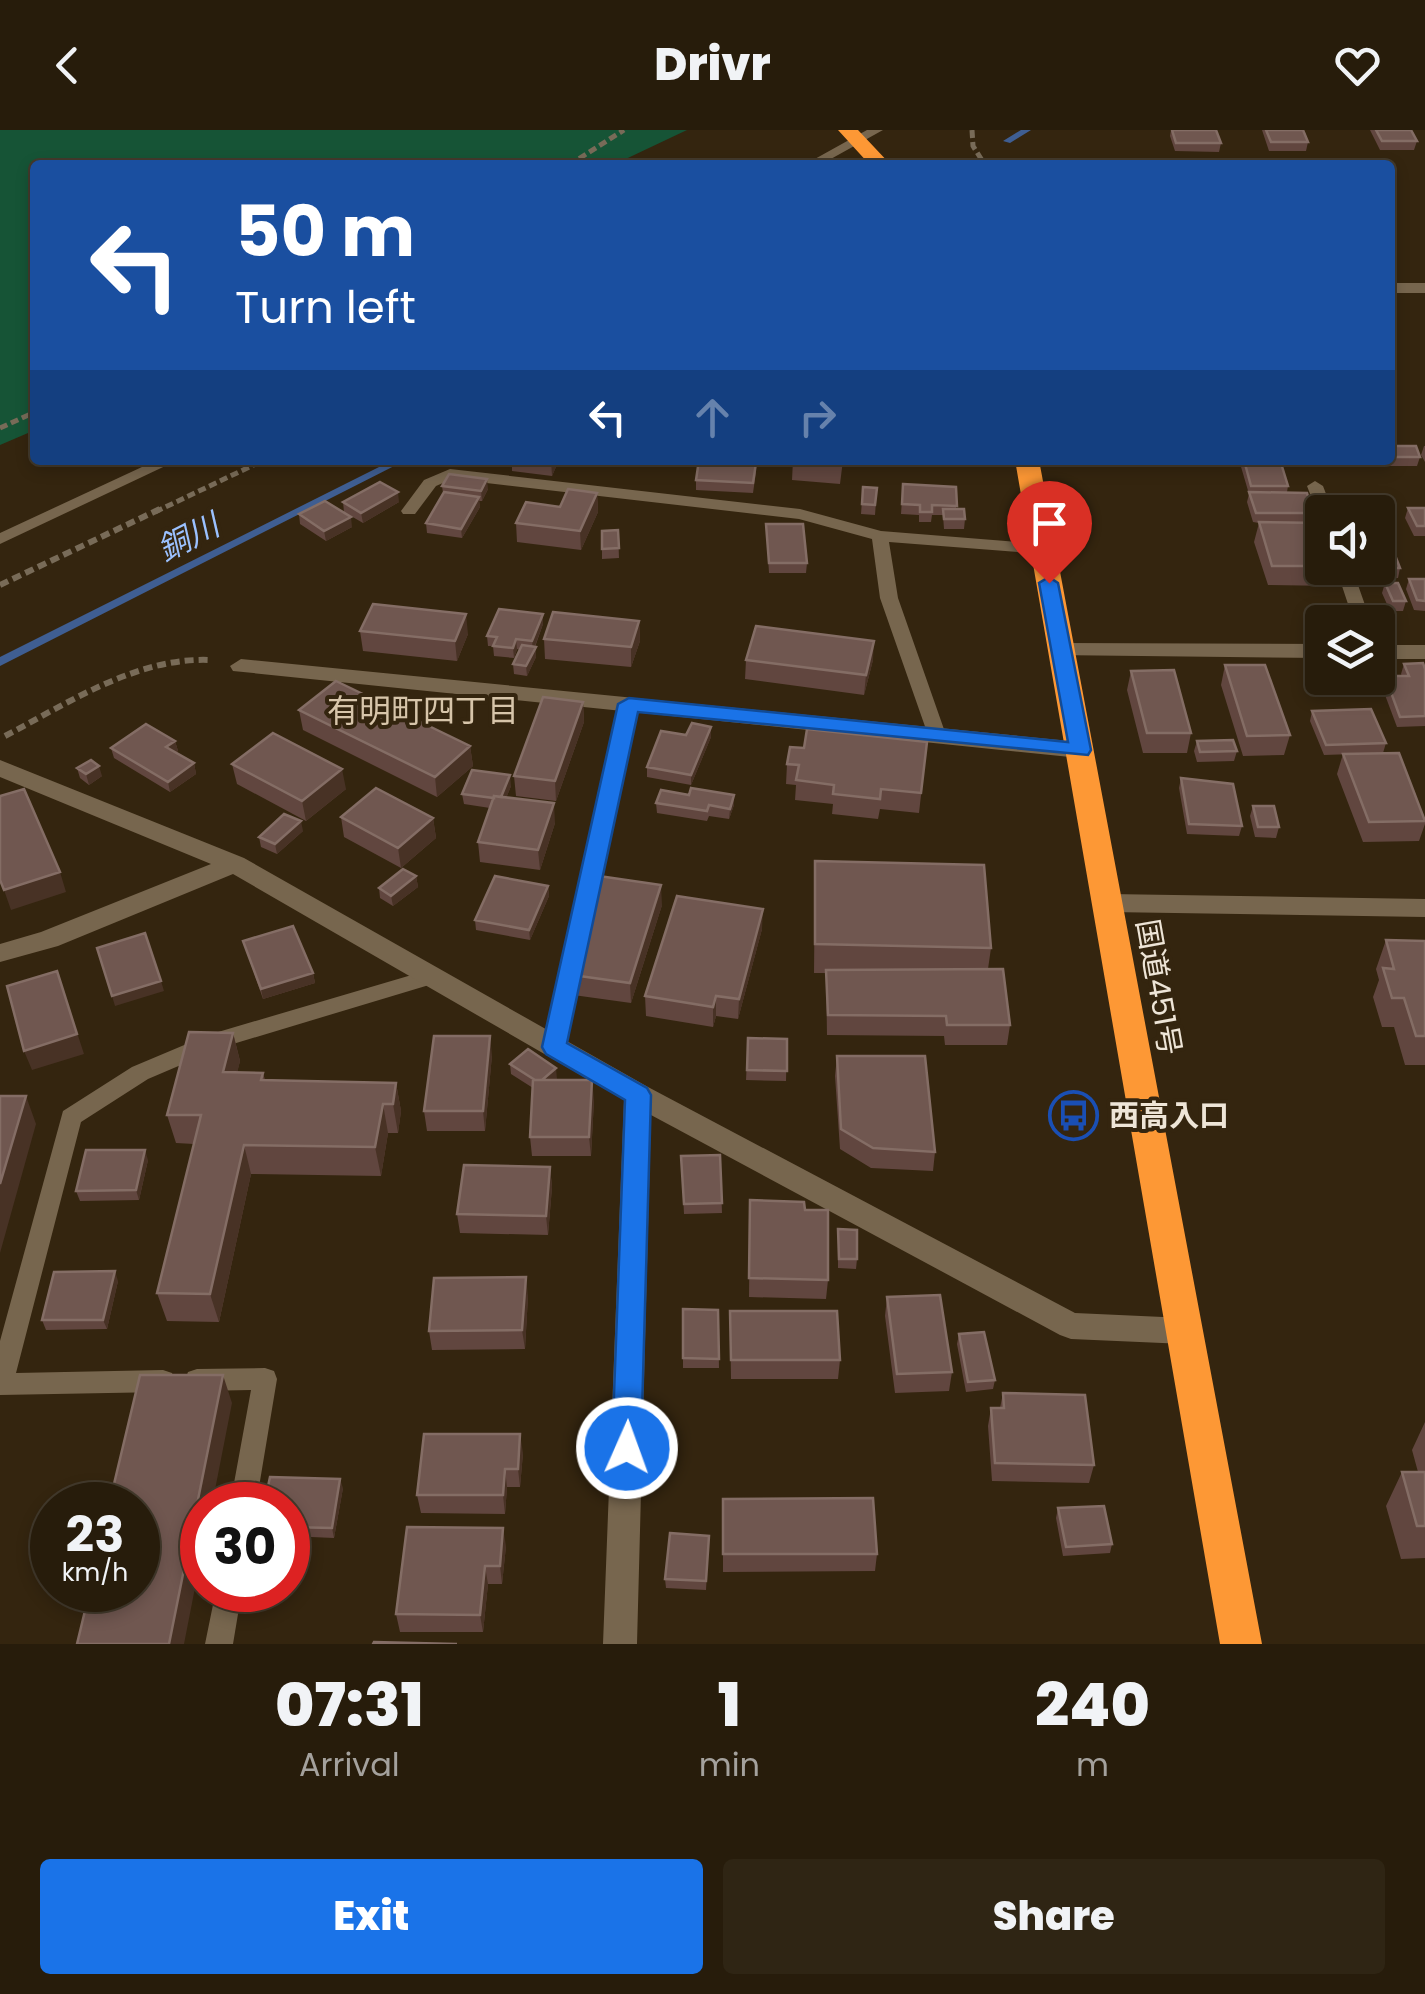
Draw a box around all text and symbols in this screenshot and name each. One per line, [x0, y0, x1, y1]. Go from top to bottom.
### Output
text: Drivr [654, 33, 771, 96]
icon: back [40, 38, 95, 93]
icon: heart [1330, 38, 1385, 93]
text: 50 m [235, 182, 415, 281]
icon: left [70, 200, 200, 330]
text: Turn left [235, 276, 416, 339]
icon: left [580, 390, 635, 445]
icon: ahead [685, 390, 740, 445]
icon: right [790, 390, 845, 445]
pin [1007, 481, 1092, 584]
map controls [1305, 495, 1395, 695]
button: sound [1305, 495, 1395, 585]
icon: arrive [1022, 496, 1077, 551]
water label: 銅川 [149, 501, 229, 572]
button: layers [1305, 605, 1395, 695]
district label: 有明町四丁目 [327, 688, 519, 733]
street label: 国道451号 [1126, 916, 1192, 1058]
bus stop icon: 西高入口 [1048, 1089, 1100, 1141]
place label: 西高入口 [1109, 1094, 1229, 1137]
position arrow [575, 1396, 679, 1500]
speed limit sign: 30 [180, 1482, 310, 1612]
text: 23 [66, 1499, 124, 1570]
text: km/h [62, 1555, 128, 1590]
text: 07:31 [275, 1663, 424, 1747]
text: 1 [718, 1663, 741, 1747]
text: 240 [1035, 1663, 1150, 1747]
text: Arrival [299, 1742, 400, 1787]
text: min [699, 1742, 760, 1787]
text: m [1076, 1742, 1109, 1787]
button: Exit [40, 1859, 703, 1974]
button: Share [723, 1859, 1385, 1974]

